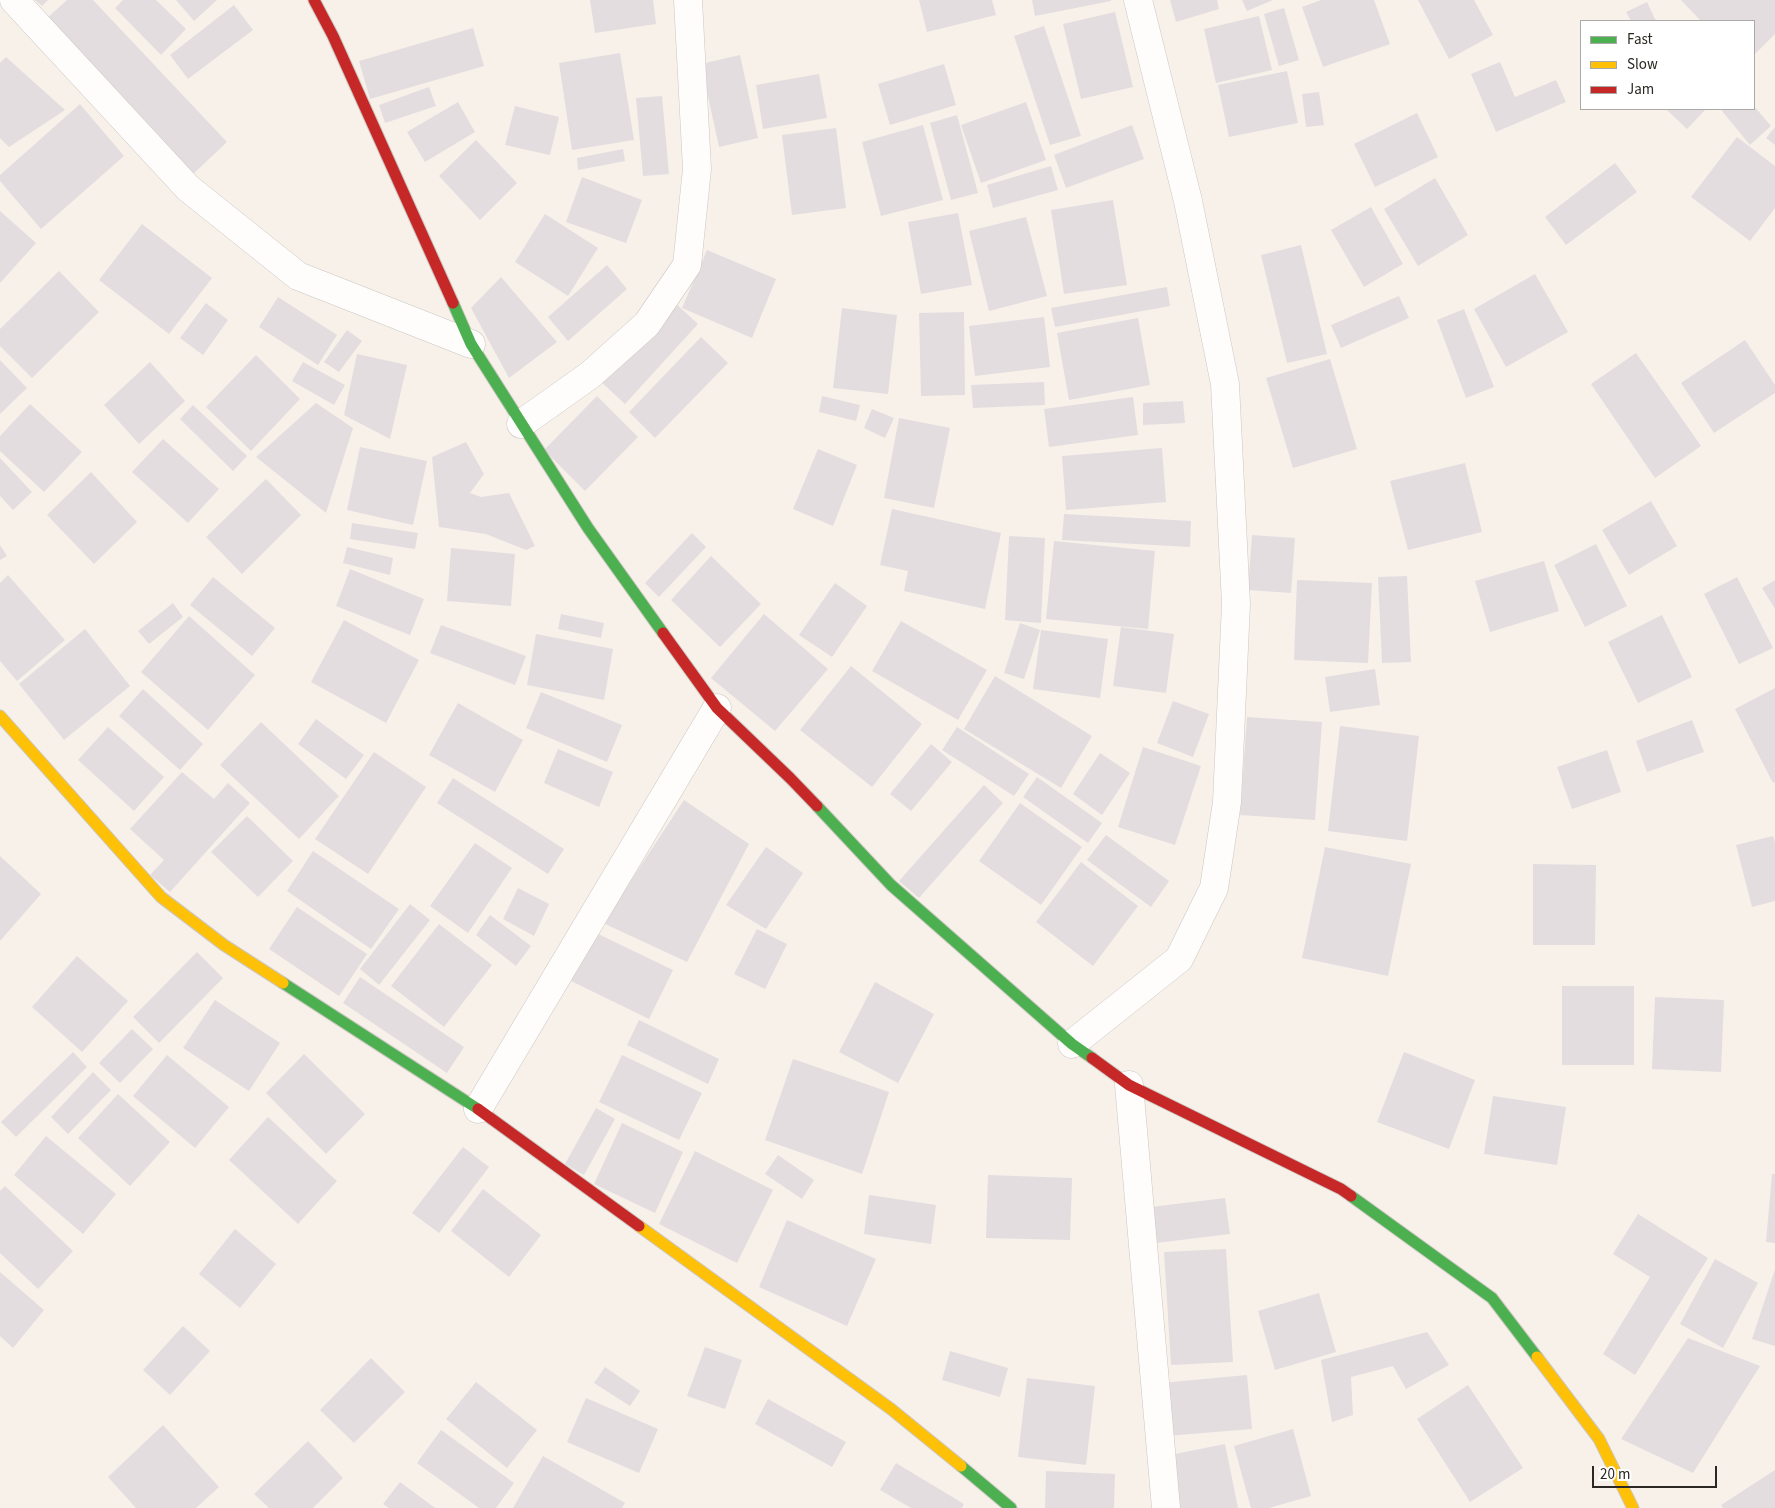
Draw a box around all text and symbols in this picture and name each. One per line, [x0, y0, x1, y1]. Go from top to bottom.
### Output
legend [1580, 20, 1755, 110]
text: Fast [1627, 29, 1653, 50]
text: Slow [1627, 54, 1658, 75]
text: Jam [1627, 79, 1654, 100]
scale bar [1595, 1456, 1720, 1488]
text: 20 m [1600, 1464, 1630, 1485]

